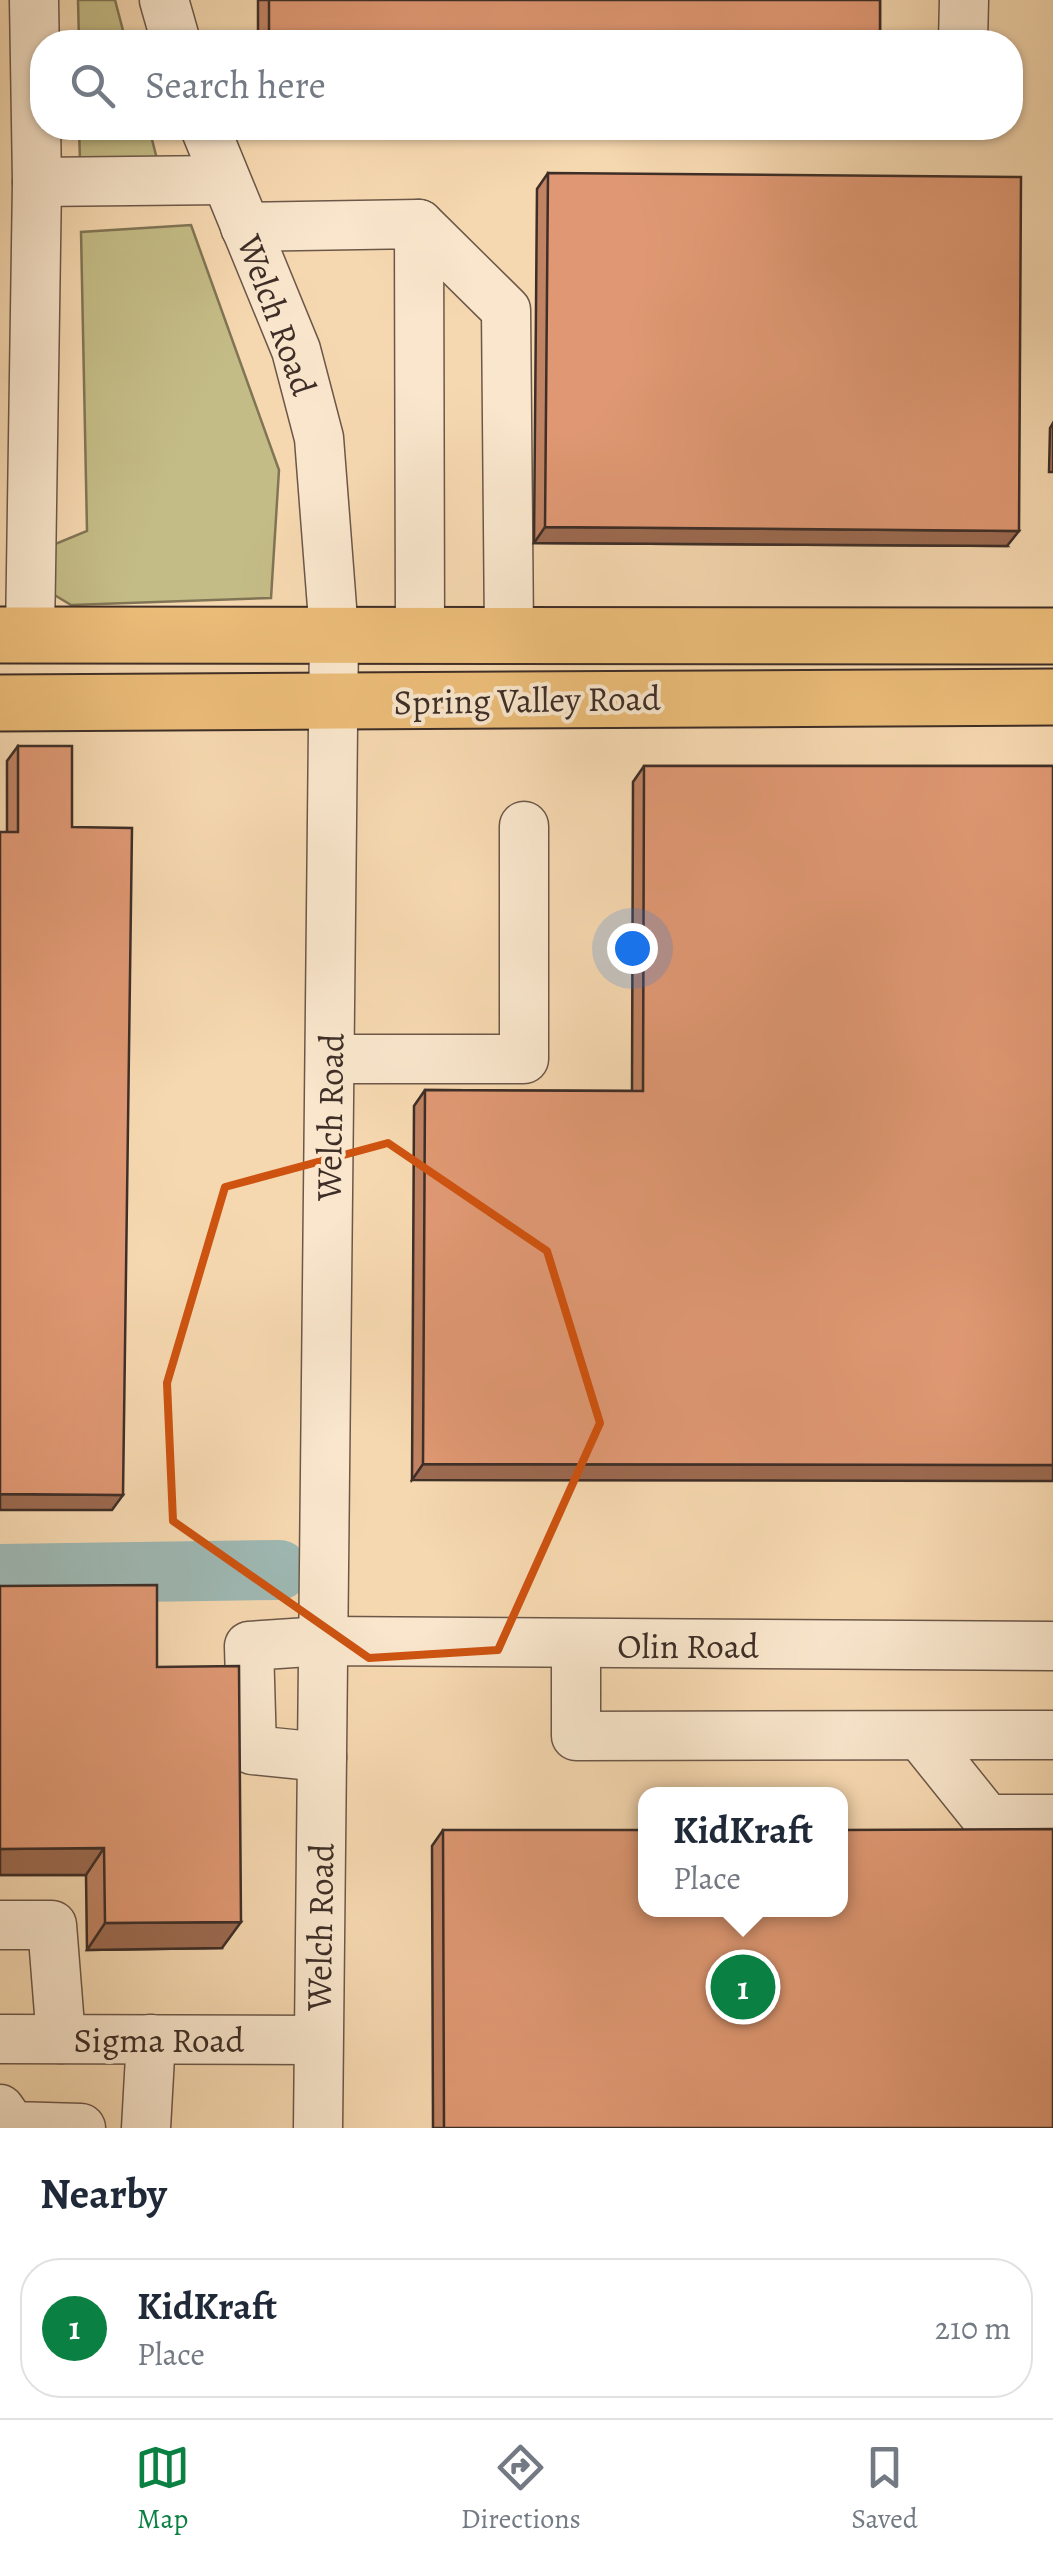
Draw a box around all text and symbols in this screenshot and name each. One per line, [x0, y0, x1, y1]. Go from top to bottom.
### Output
search box [30, 30, 1023, 140]
icon: search [65, 58, 120, 113]
text: Search here [145, 59, 326, 111]
street label: Welch Road [225, 227, 328, 402]
street label: Spring Valley Road [393, 674, 661, 726]
your location [607, 923, 658, 974]
street label: Welch Road [305, 1033, 355, 1202]
street label: Olin Road [617, 1622, 759, 1670]
popup [638, 1787, 848, 1917]
text: KidKraft [673, 1804, 813, 1856]
street label: Welch Road [295, 1843, 345, 2012]
text: Place [673, 1856, 741, 1900]
pin: 1 [710, 1950, 776, 2024]
street label: Sigma Road [74, 2016, 245, 2064]
text: Nearby [40, 2165, 167, 2222]
text: KidKraft [137, 2280, 277, 2332]
text: 1 [69, 2306, 80, 2350]
text: 210 m [935, 2306, 1011, 2350]
text: Place [137, 2332, 205, 2376]
tab: Map [135, 2440, 190, 2538]
tab: Directions [461, 2440, 581, 2538]
tab: Saved [851, 2440, 918, 2538]

